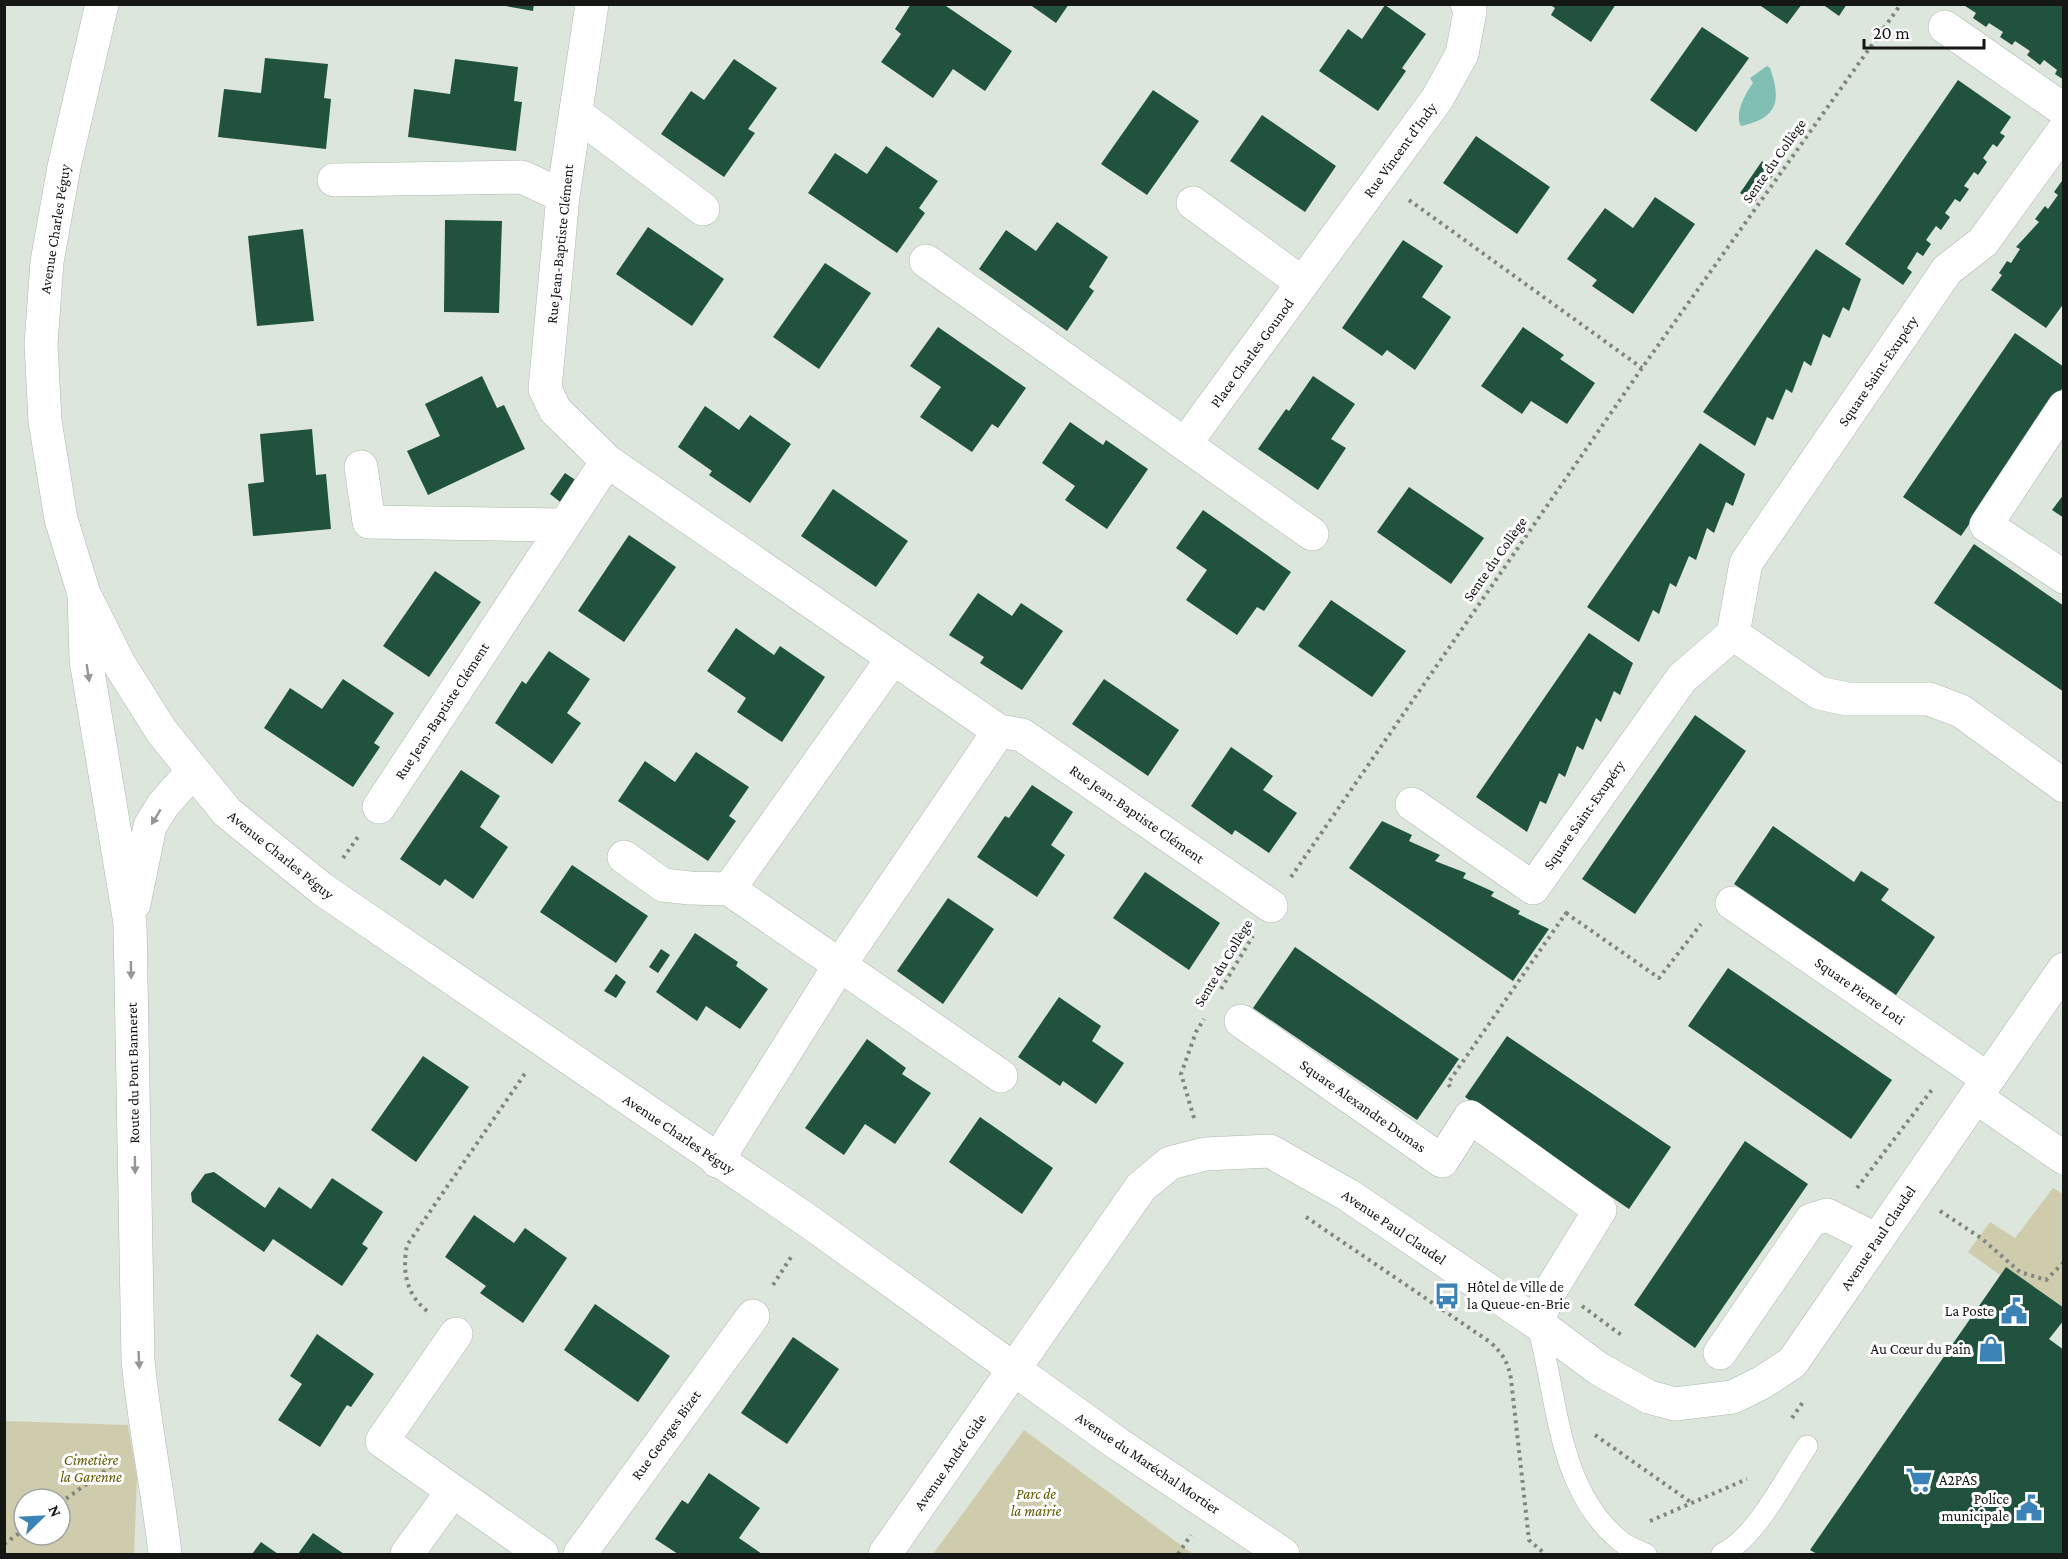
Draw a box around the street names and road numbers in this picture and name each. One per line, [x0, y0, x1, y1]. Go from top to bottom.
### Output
street label: Rue Vincent d'Indy [1360, 99, 1441, 201]
street label: Sente du Collège [1739, 116, 1810, 207]
street label: Avenue Charles Péguy [37, 163, 74, 295]
street label: Rue Jean-Baptiste Clément [544, 163, 577, 325]
street label: Place Charles Gounod [1207, 295, 1297, 411]
street label: Square Saint-Exupéry [1835, 313, 1922, 430]
street label: Sente du Collège [1460, 514, 1531, 605]
street label: Rue Jean-Baptiste Clément [392, 639, 494, 783]
street label: Square Saint-Exupéry [1540, 757, 1629, 873]
street label: Rue Jean-Baptiste Clément [1066, 762, 1208, 868]
street label: Avenue Charles Péguy [224, 807, 337, 903]
street label: Sente du Collège [1191, 916, 1256, 1010]
street label: Square Pierre Loti [1812, 954, 1908, 1029]
street label: Route du Pont Banneret [124, 1001, 142, 1144]
street label: Square Alexandre Dumas [1296, 1056, 1429, 1156]
street label: Avenue Charles Péguy [620, 1091, 738, 1178]
street label: Avenue Paul Claudel [1837, 1183, 1919, 1293]
street label: Avenue Paul Claudel [1339, 1186, 1449, 1268]
street label: Rue Georges Bizet [628, 1386, 705, 1483]
street label: Avenue du Maréchal Mortier [1073, 1409, 1224, 1518]
street label: Avenue André Gide [911, 1410, 989, 1513]

